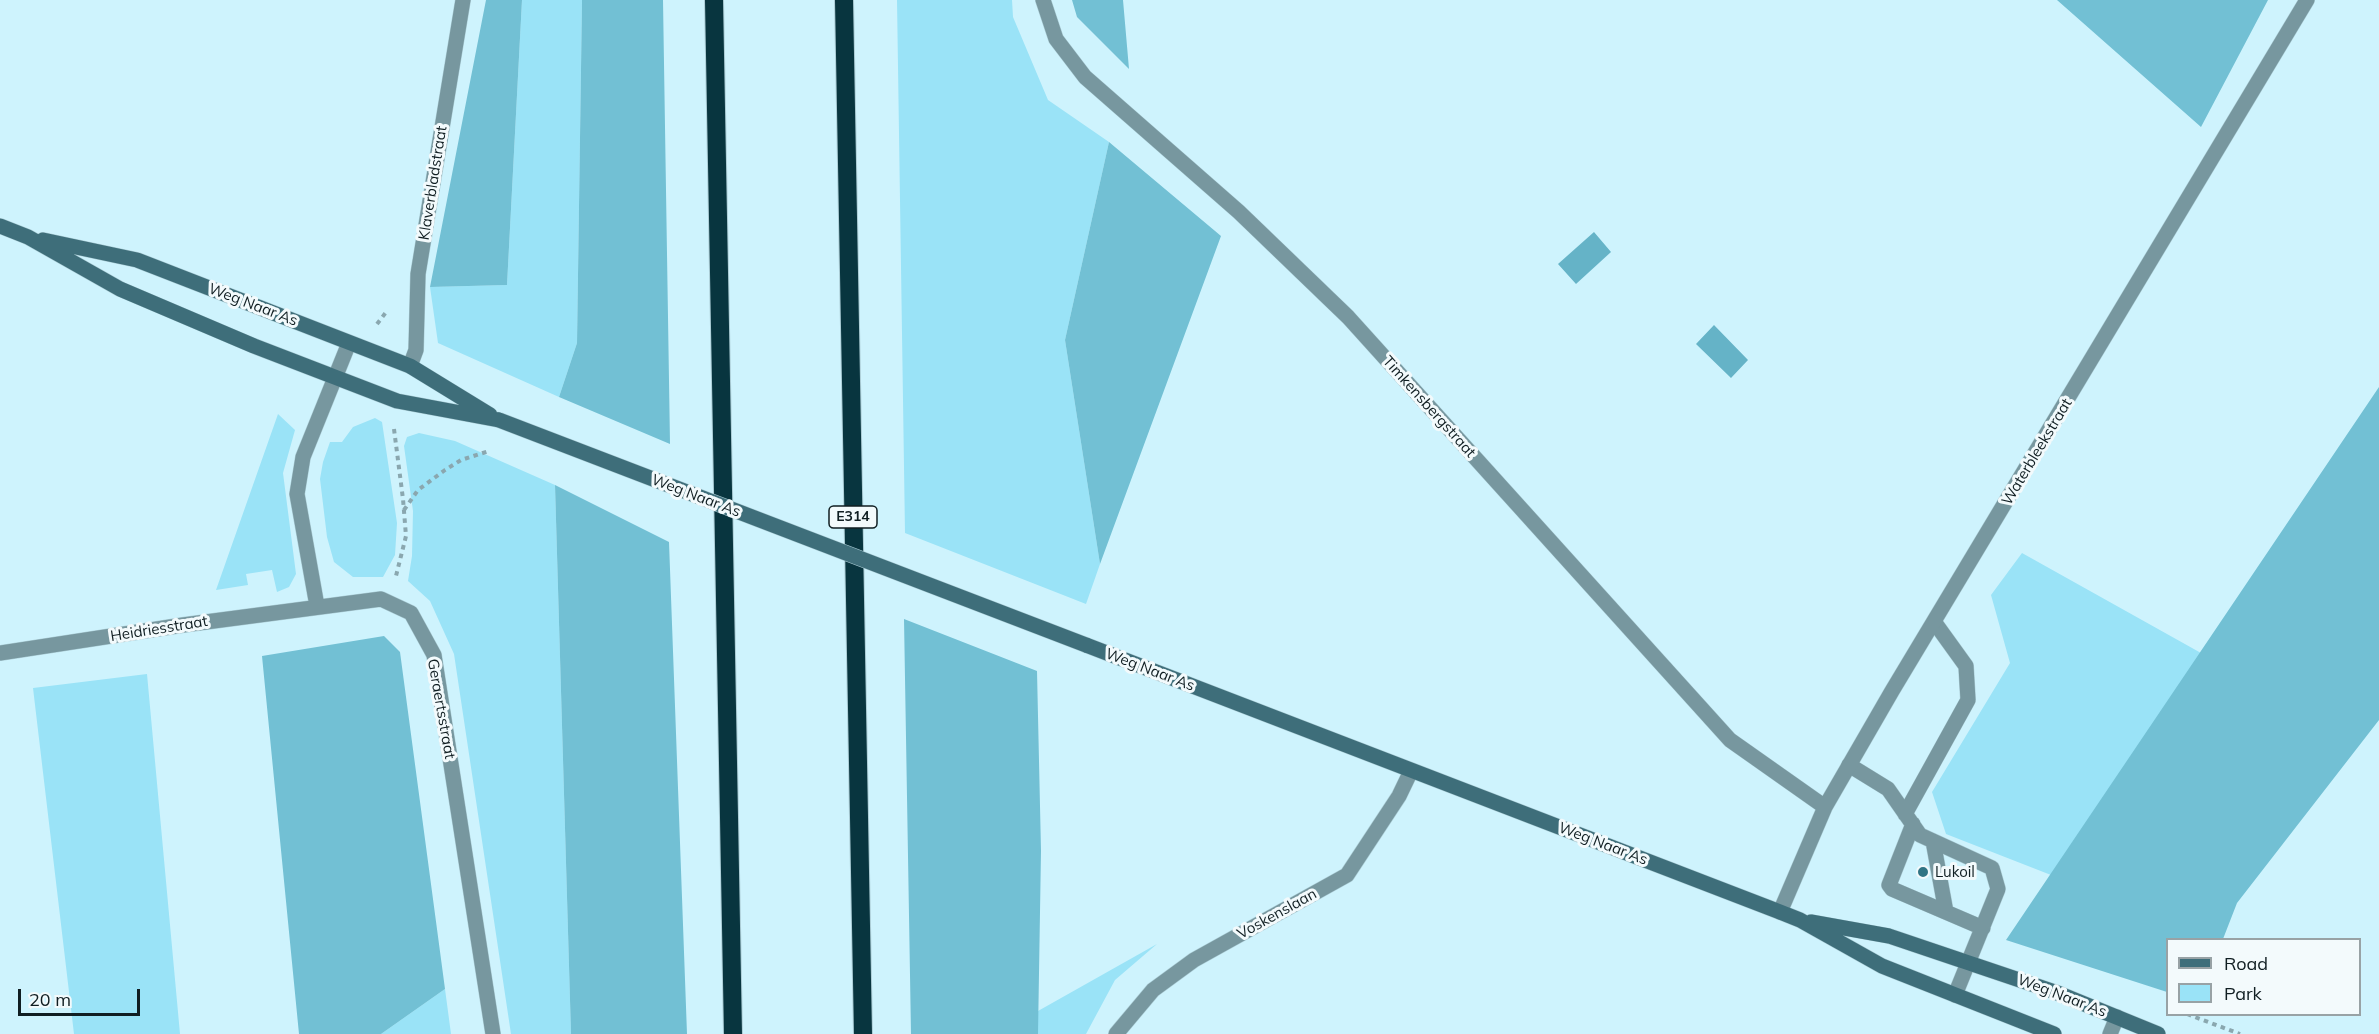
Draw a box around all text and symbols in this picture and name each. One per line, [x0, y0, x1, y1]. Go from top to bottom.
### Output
street label: Klaverbladstraat [415, 125, 451, 241]
street label: Weg Naar As [206, 280, 300, 330]
street label: Timkensbergstraat [1379, 352, 1479, 462]
street label: Waterbleekstraat [1998, 395, 2076, 509]
street label: Weg Naar As [649, 471, 743, 521]
road number: E314 [829, 506, 877, 528]
street label: Heidriesstraat [109, 612, 209, 646]
street label: Weg Naar As [1103, 645, 1197, 695]
street label: Geraertsstraat [423, 657, 459, 761]
street label: Weg Naar As [1556, 819, 1650, 869]
place label: Lukoil [1935, 863, 1975, 881]
marker: Lukoil [1916, 865, 1930, 879]
street label: Voskenslaan [1234, 885, 1320, 943]
legend [2166, 938, 2361, 1016]
text: Road [2224, 952, 2268, 975]
street label: Weg Naar As [2015, 971, 2109, 1021]
scale bar [21, 977, 142, 1015]
text: Park [2224, 982, 2262, 1005]
text: 20 m [29, 988, 71, 1011]

